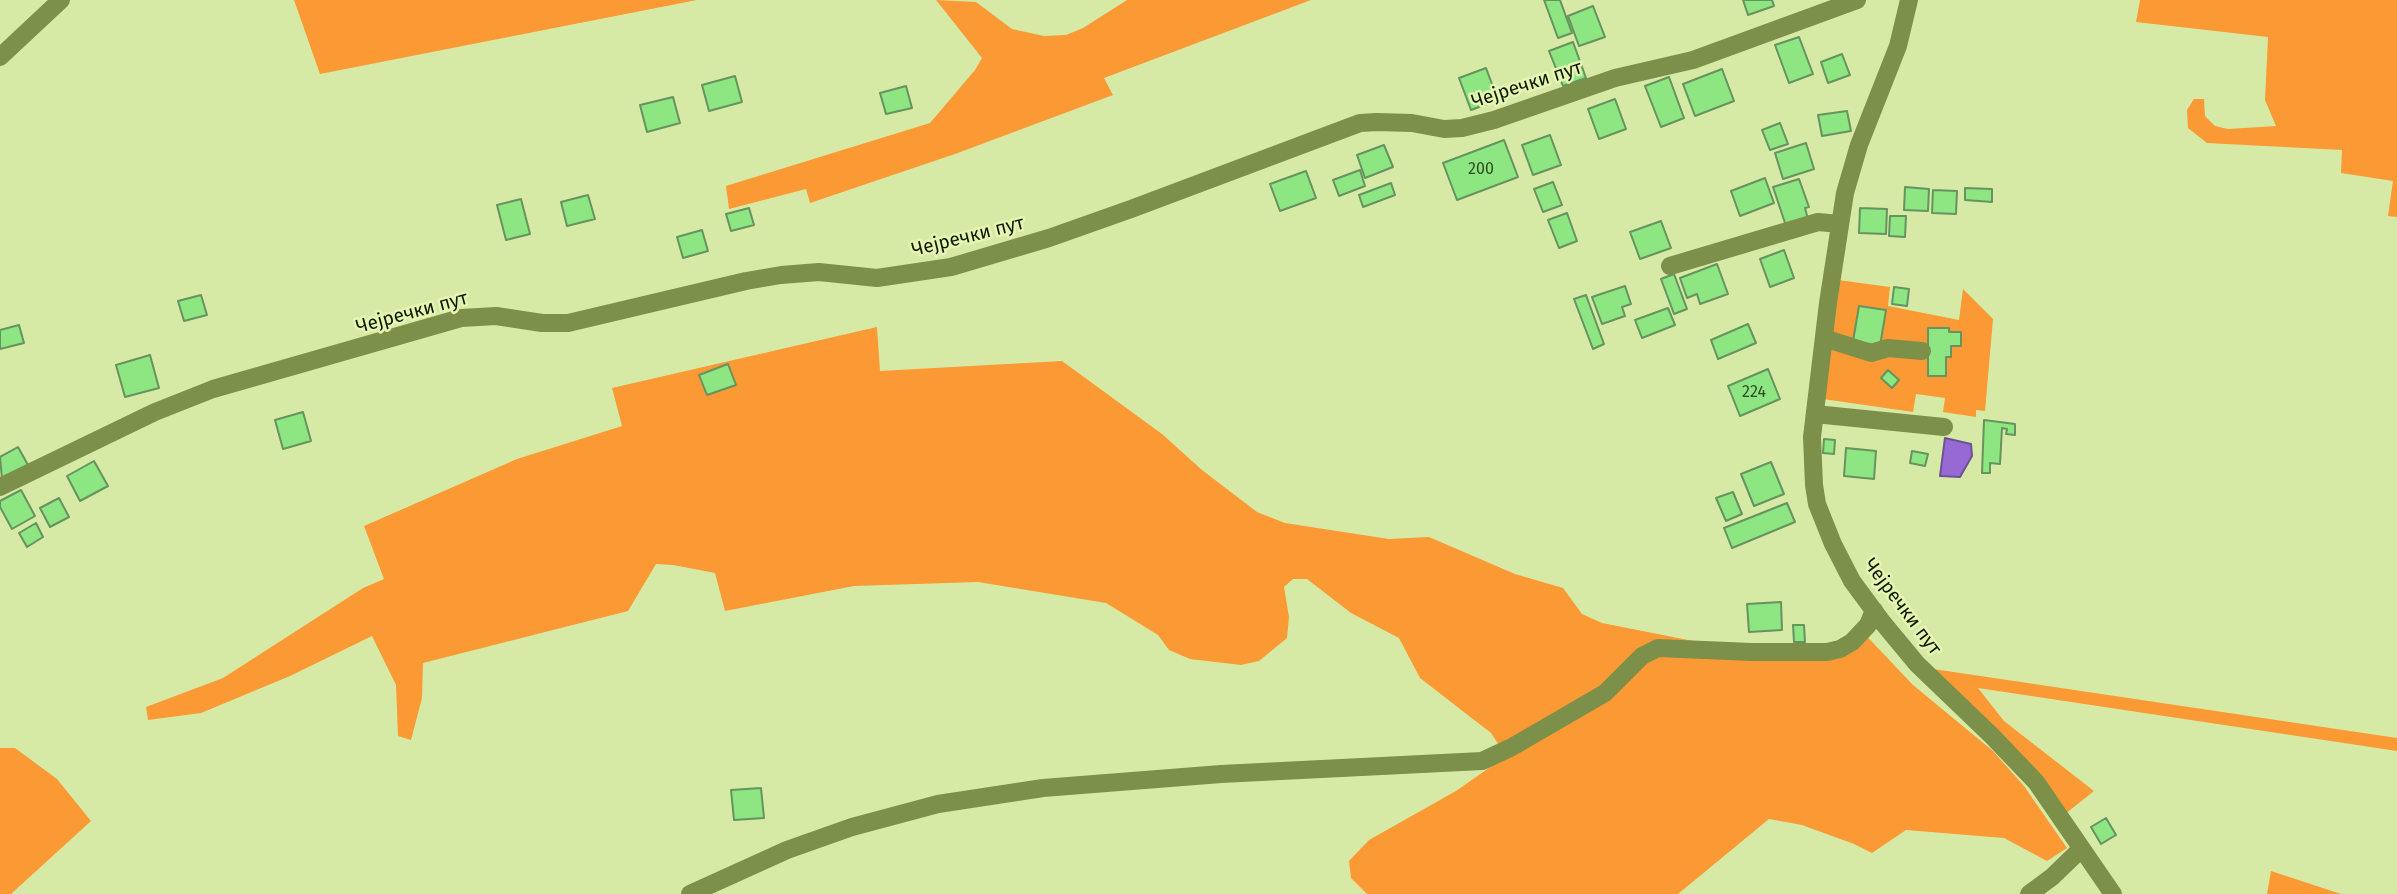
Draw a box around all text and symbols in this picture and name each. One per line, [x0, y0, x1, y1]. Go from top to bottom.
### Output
street label: Чејречки пут [1469, 56, 1585, 114]
house number: 200 [1468, 160, 1494, 180]
street label: Чејречки пут [910, 212, 1026, 262]
street label: Чејречки пут [354, 287, 470, 339]
house number: 224 [1742, 383, 1766, 403]
street label: Чејречки пут [1858, 554, 1946, 660]

